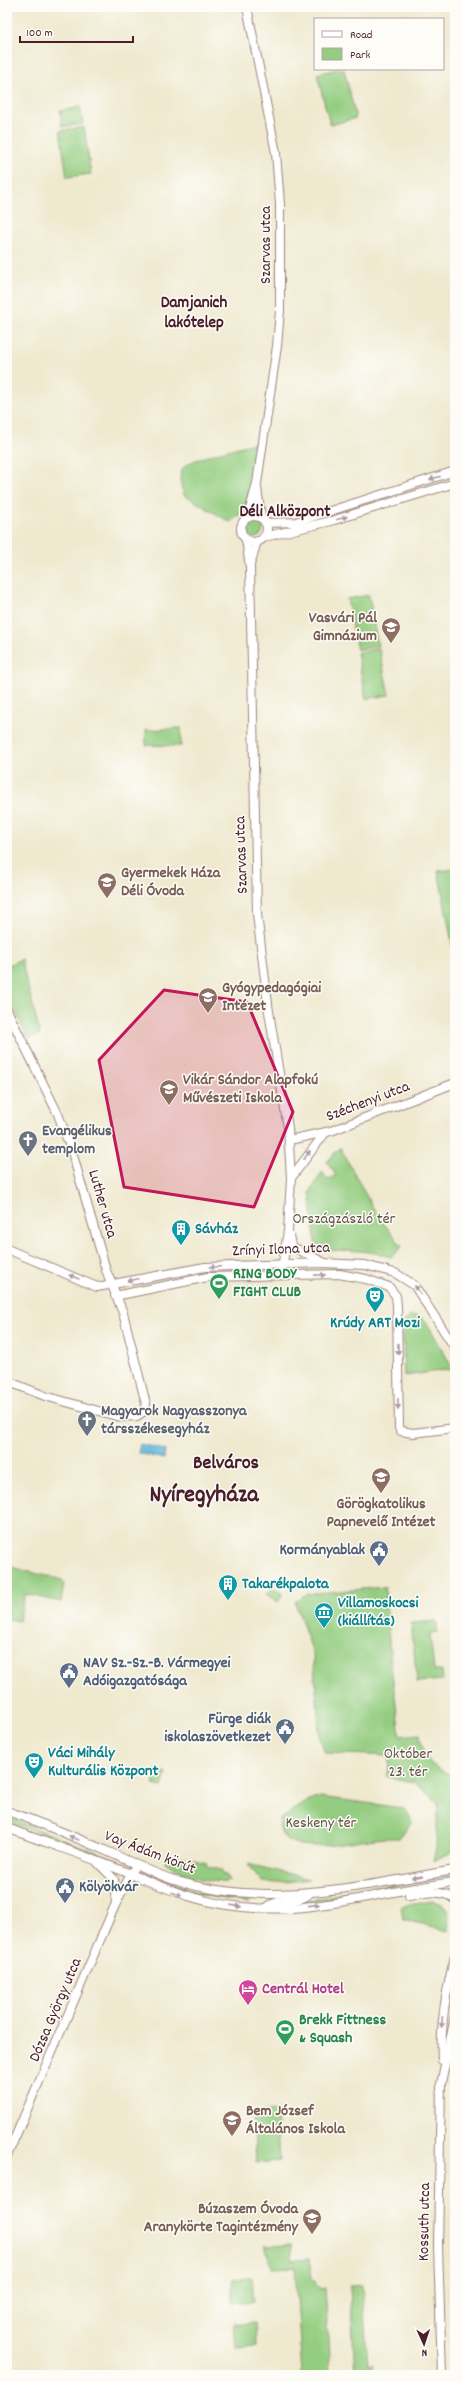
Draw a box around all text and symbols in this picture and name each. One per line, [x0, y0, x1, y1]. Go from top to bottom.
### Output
scale bar [20, 18, 133, 44]
legend [314, 18, 444, 70]
text: 100 m [26, 25, 53, 42]
text: Road [350, 27, 372, 44]
text: Park [350, 47, 371, 64]
street label: Szarvas utca [255, 206, 278, 284]
district label: Damjanich lakótelep [161, 292, 227, 336]
one-way arrow [429, 475, 441, 481]
district label: Déli Alközpont [239, 501, 331, 525]
one-way arrow [336, 515, 348, 521]
place label: Vasvári Pál Gimnázium [309, 607, 377, 648]
school or university icon: Vasvári Pál Gimnázium [380, 616, 402, 644]
street label: Szarvas utca [229, 815, 255, 894]
place label: Gyermekek Háza Déli Óvoda [121, 862, 222, 903]
school or university icon: Gyermekek Háza Déli Óvoda [96, 871, 118, 899]
place label: Gyógypedagógiai Intézet [222, 977, 321, 1018]
school or university icon: Gyógypedagógiai Intézet [197, 986, 219, 1014]
place label: Vikár Sándor Alapfokú Művészeti Iskola [183, 1069, 318, 1110]
street label: Széchenyi utca [323, 1075, 414, 1129]
school or university icon: Vikár Sándor Alapfokú Művészeti Iskola [158, 1078, 180, 1106]
place label: Evangélikus templom [42, 1120, 112, 1161]
church icon: Evangélikus templom [17, 1129, 39, 1157]
one-way arrow [303, 1149, 311, 1160]
street label: Luther utca [81, 1167, 123, 1241]
park label: Országzászló tér [292, 1208, 396, 1231]
building icon: Sávház [170, 1218, 192, 1246]
place label: Sávház [195, 1218, 239, 1241]
street label: Zrínyi Ilona utca [232, 1237, 331, 1263]
place label: RING BODY FIGHT CLUB [233, 1263, 302, 1304]
one-way arrow [208, 1264, 221, 1270]
sports icon: RING BODY FIGHT CLUB [208, 1272, 230, 1300]
one-way arrow [314, 1272, 327, 1278]
one-way arrow [69, 1274, 80, 1280]
one-way arrow [127, 1278, 139, 1284]
one-way arrow [414, 1284, 422, 1295]
theatre icon: Krúdy ART Mozi [364, 1285, 386, 1313]
place label: Krúdy ART Mozi [330, 1312, 420, 1335]
one-way arrow [395, 1343, 401, 1356]
one-way arrow [395, 1398, 401, 1411]
place label: Magyarok Nagyasszonya társszékesegyház [101, 1400, 248, 1441]
church icon: Magyarok Nagyasszonya társszékesegyház [76, 1409, 98, 1437]
district label: Belváros [193, 1450, 259, 1478]
school or university icon: Görögkatolikus Papnevelő Intézet [370, 1466, 392, 1494]
district label: Nyíregyháza [149, 1479, 259, 1513]
place label: Görögkatolikus Papnevelő Intézet [326, 1493, 436, 1534]
place label: Kormányablak [279, 1539, 365, 1562]
public building icon: Kormányablak [368, 1539, 390, 1567]
building icon: Takarékpalota [217, 1573, 239, 1601]
place label: Takarékpalota [242, 1573, 330, 1596]
place label: Villamoskocsi (kiállítás) [338, 1592, 418, 1633]
museum icon: Villamoskocsi (kiállítás) [313, 1601, 335, 1629]
place label: NAV Sz.-Sz.-B. Vármegyei Adóigazgatósága [83, 1652, 231, 1693]
public building icon: NAV Sz.-Sz.-B. Vármegyei Adóigazgatósága [58, 1661, 80, 1689]
place label: Fürge diák iskolaszövetkezet [164, 1708, 271, 1749]
public building icon: Fürge diák iskolaszövetkezet [274, 1717, 296, 1745]
place label: Váci Mihály Kulturális Központ [48, 1742, 158, 1783]
park label: Október 23. tér [384, 1743, 432, 1784]
theatre icon: Váci Mihály Kulturális Központ [23, 1751, 45, 1779]
park label: Keskeny tér [285, 1812, 357, 1835]
street label: Vay Ádám körút [101, 1825, 199, 1881]
one-way arrow [68, 1835, 80, 1841]
one-way arrow [410, 1874, 423, 1880]
public building icon: Kölyökvár [54, 1876, 76, 1904]
place label: Kölyökvár [79, 1876, 139, 1899]
one-way arrow [172, 1891, 184, 1897]
one-way arrow [308, 1902, 321, 1908]
one-way arrow [230, 1903, 242, 1909]
street label: Dózsa György utca [24, 1954, 88, 2066]
hotel icon: Centrál Hotel [237, 1978, 259, 2006]
place label: Centrál Hotel [262, 1978, 344, 2001]
place label: Brekk Fittness & Squash [299, 2009, 386, 2050]
one-way arrow [438, 2016, 445, 2028]
sports icon: Brekk Fittness & Squash [274, 2018, 296, 2046]
place label: Bem József Általános Iskola [246, 2100, 346, 2141]
school or university icon: Bem József Általános Iskola [221, 2109, 243, 2137]
street label: Kossuth utca [413, 2182, 437, 2261]
place label: Búzaszem Óvoda Aranykörte Tagintézmény [144, 2198, 300, 2239]
school or university icon: Búzaszem Óvoda Aranykörte Tagintézmény [301, 2207, 323, 2235]
north arrow [404, 2324, 444, 2364]
text: N [421, 2344, 428, 2360]

